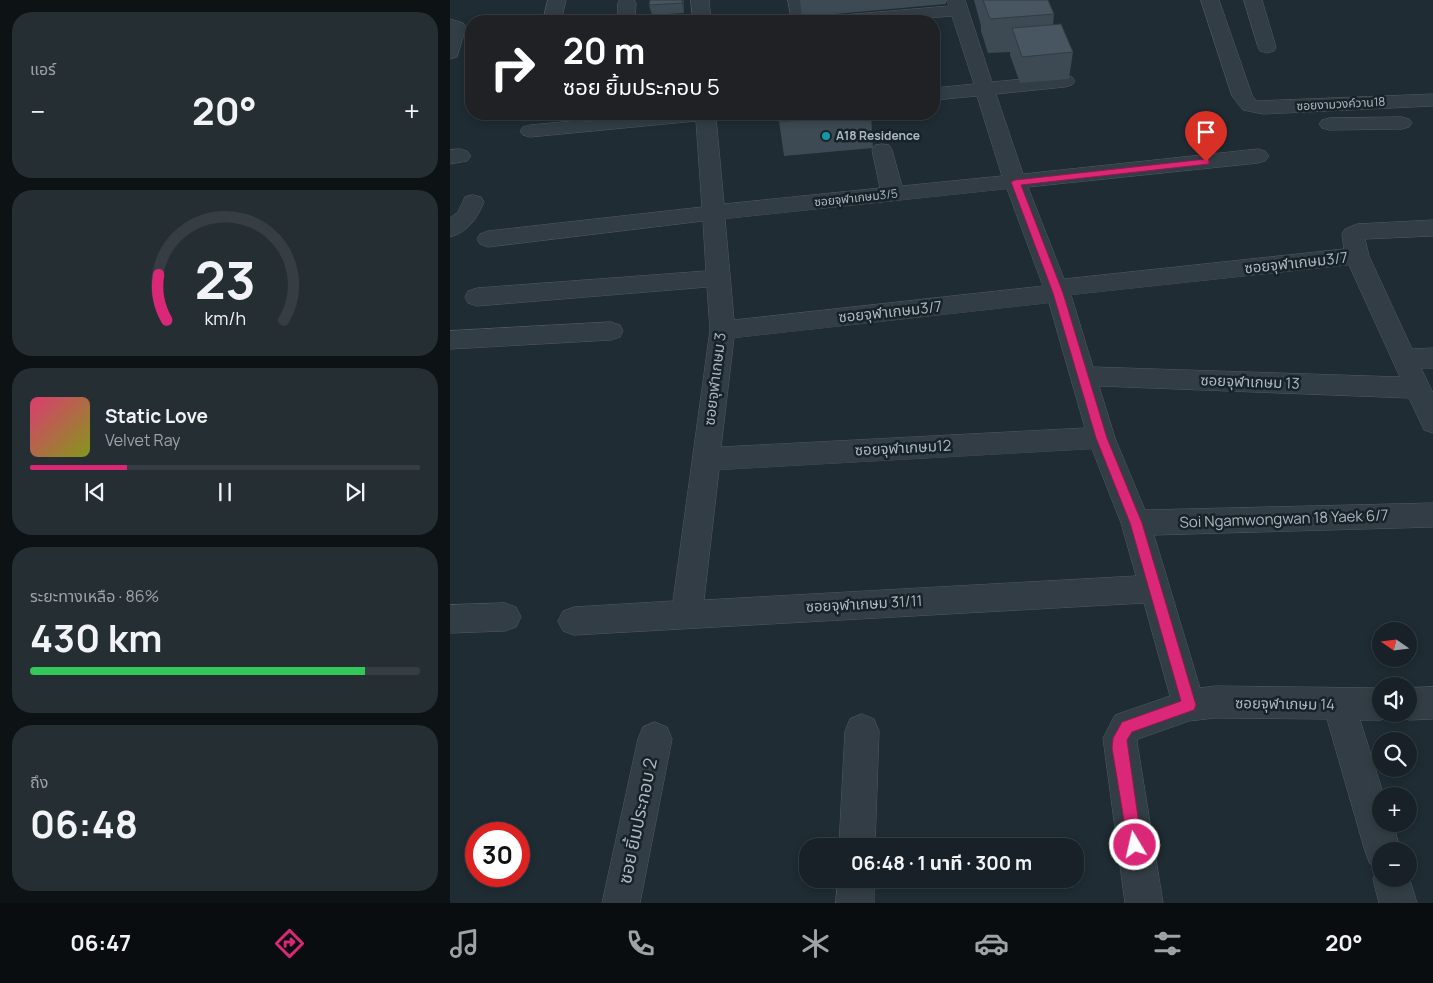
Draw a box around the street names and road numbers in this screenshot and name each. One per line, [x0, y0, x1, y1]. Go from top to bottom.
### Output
street label: ซอยงามวงค์วาน18 [1296, 93, 1386, 114]
street label: ซอยจุฬาเกษม3/5 [813, 185, 899, 210]
street label: ซอยจุฬาเกษม3/7 [1243, 247, 1349, 278]
street label: ซอยจุฬาเกษม3/7 [837, 296, 943, 327]
street label: ซอยจุฬาเกษม 3 [698, 331, 731, 427]
street label: ซอยจุฬาเกษม 13 [1200, 369, 1300, 394]
street label: ซอยจุฬาเกษม12 [854, 434, 952, 461]
street label: Soi Ngamwongwan 18 Yaek 6/7 [1179, 504, 1389, 533]
street label: ซอยจุฬาเกษม 31/11 [805, 590, 923, 617]
street label: ซอยจุฬาเกษม 14 [1235, 692, 1335, 715]
street label: ซอย ยิ้มประกอบ 2 [612, 756, 662, 886]

